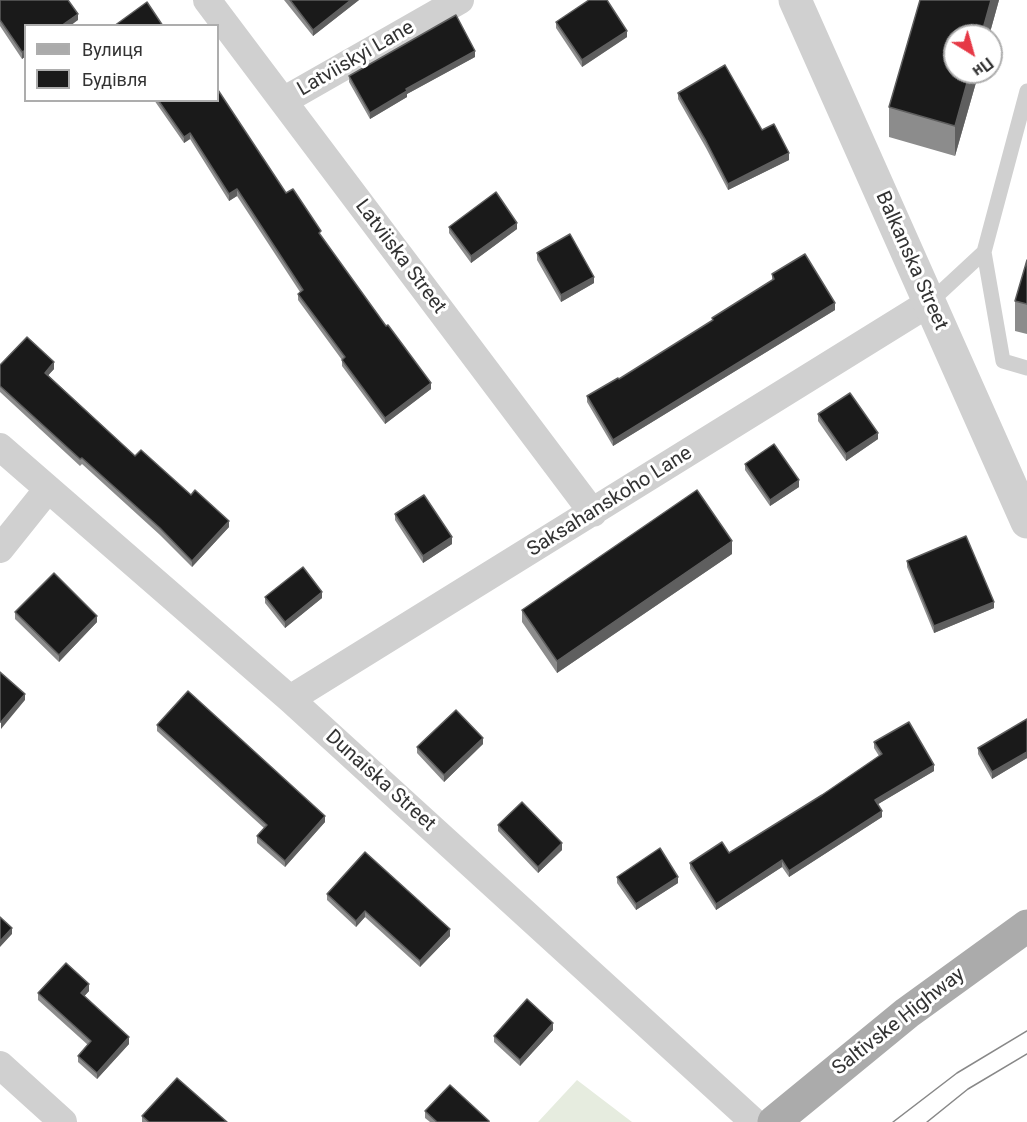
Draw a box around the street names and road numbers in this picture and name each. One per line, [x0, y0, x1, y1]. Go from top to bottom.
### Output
street label: Latviiskyi Lane [293, 16, 419, 102]
street label: Balkanska Street [870, 188, 952, 334]
street label: Latviiska Street [349, 195, 451, 319]
street label: Saksahanskoho Lane [523, 442, 697, 562]
street label: Dunaiska Street [320, 725, 440, 837]
street label: Saltivske Highway [828, 963, 970, 1081]

